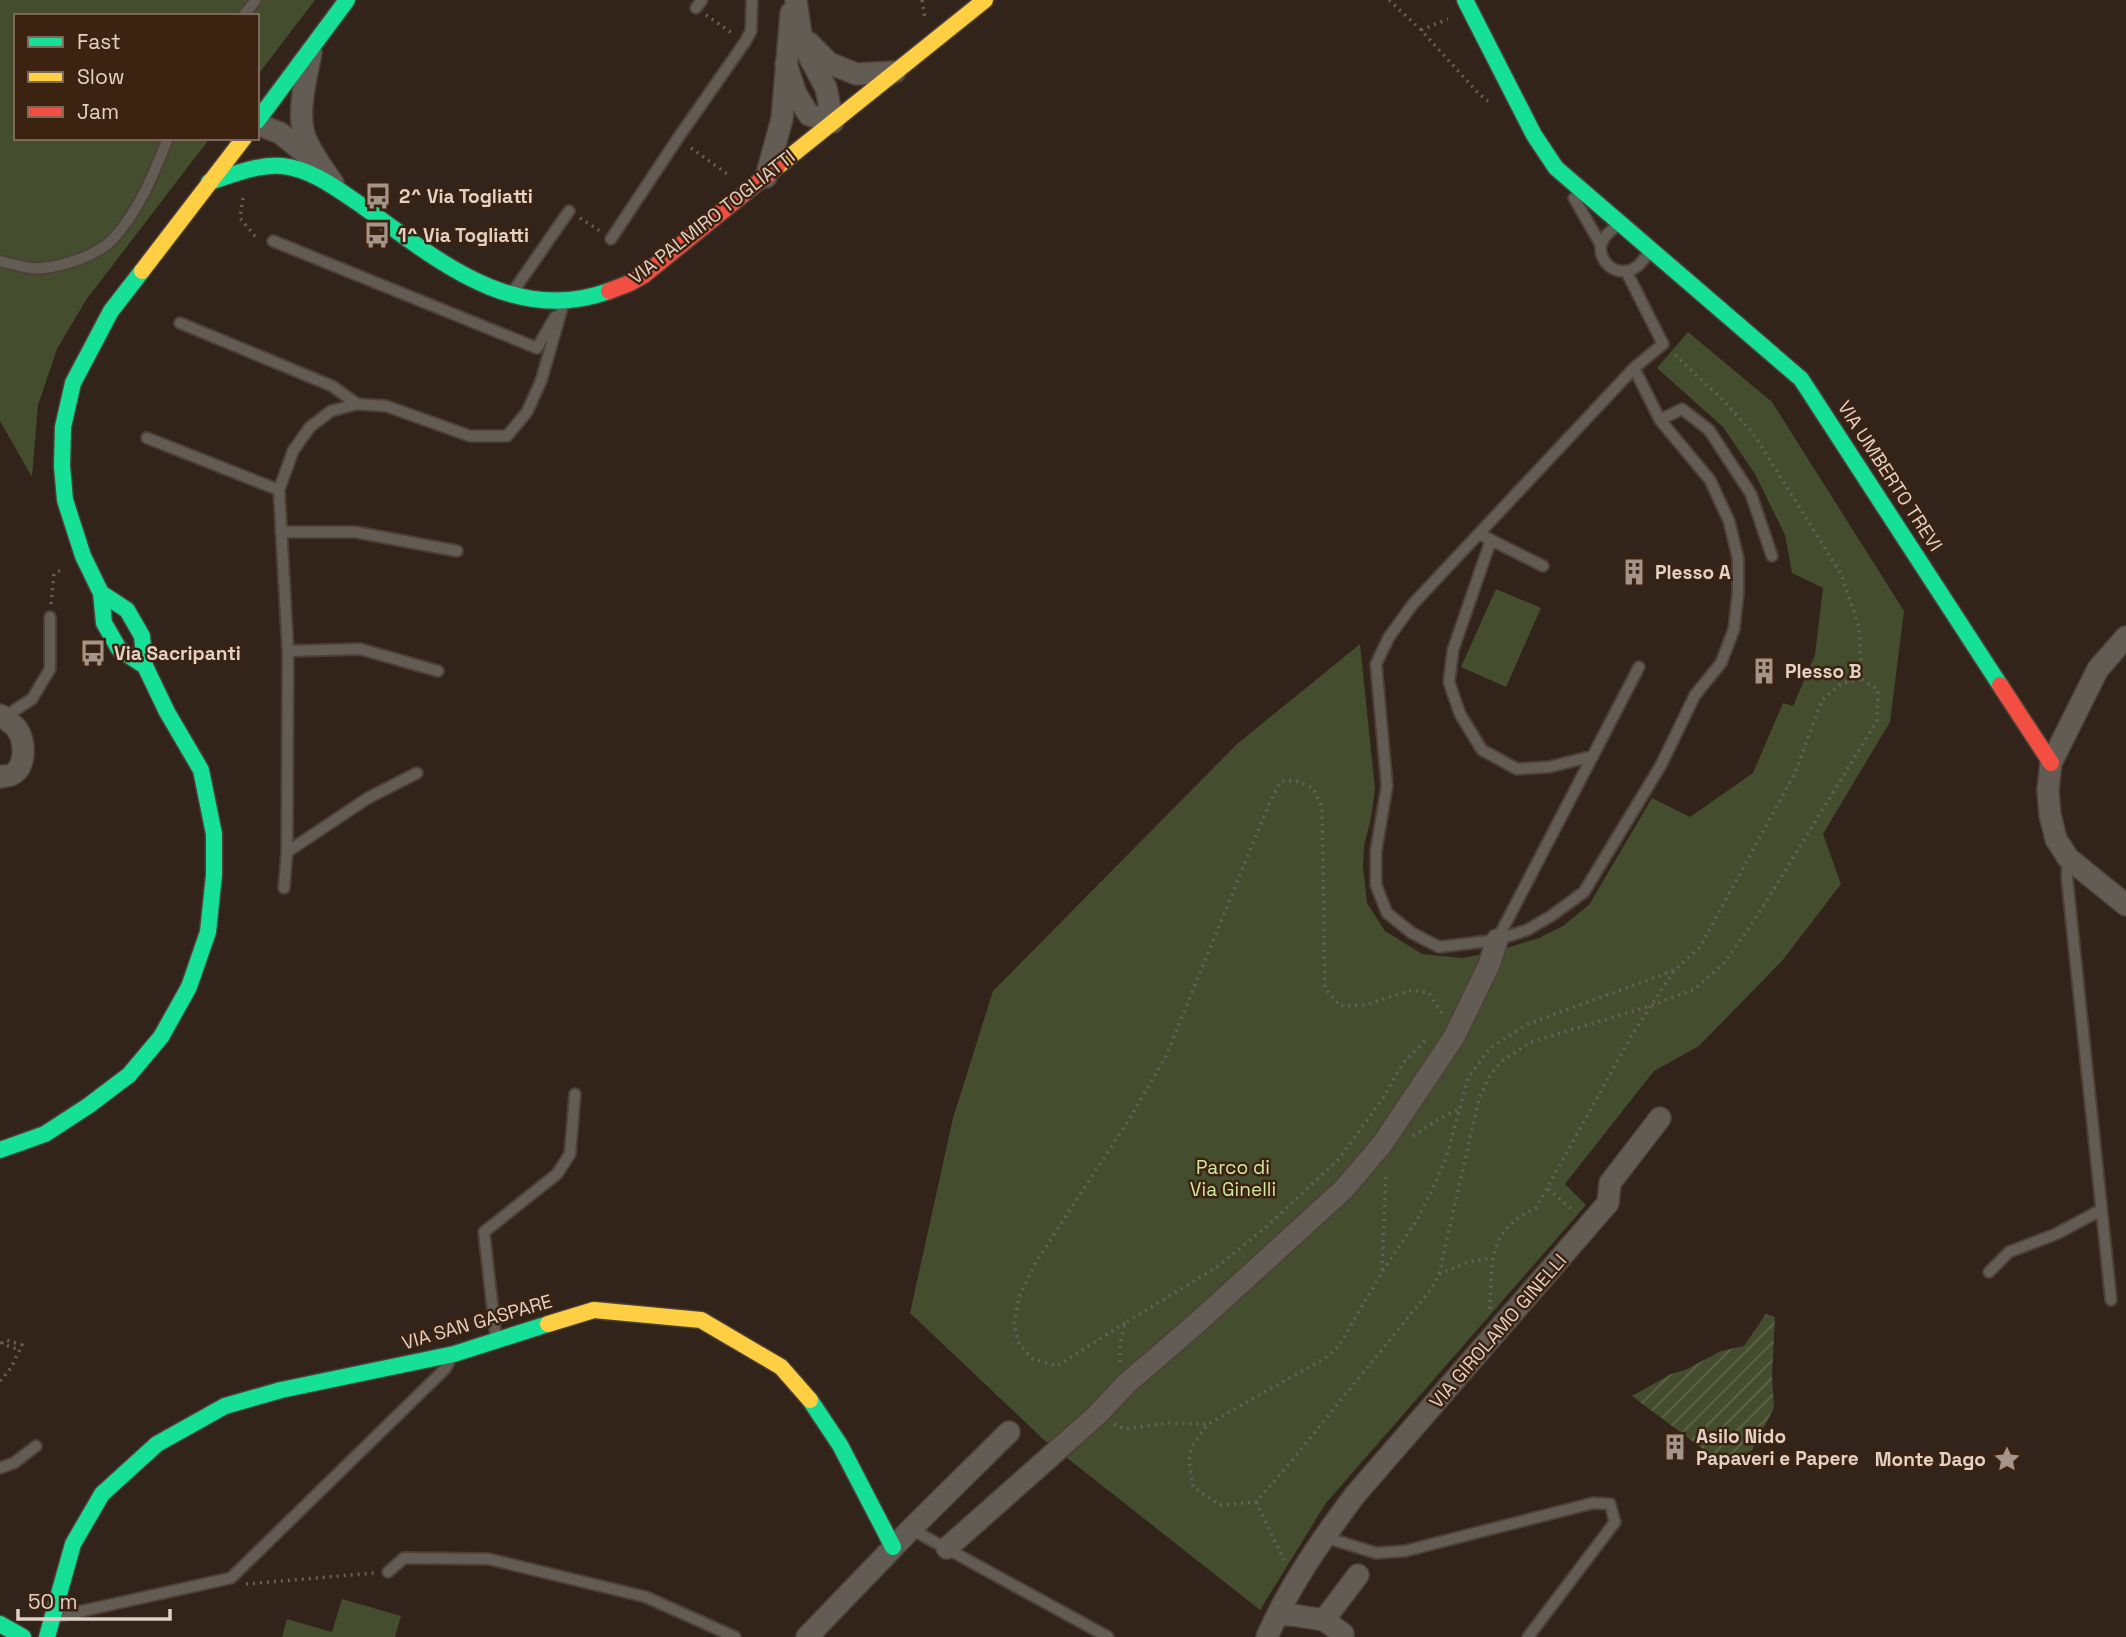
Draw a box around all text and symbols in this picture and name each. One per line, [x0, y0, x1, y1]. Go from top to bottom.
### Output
legend [14, 14, 259, 140]
text: Fast [77, 28, 121, 55]
text: Slow [77, 63, 125, 90]
text: Jam [77, 98, 119, 125]
street label: VIA PALMIRO TOGLIATTI [624, 144, 800, 290]
bus stop icon: 2^ Via Togliatti [363, 181, 393, 211]
place label: 2^ Via Togliatti [399, 184, 533, 209]
bus stop icon: 1^ Via Togliatti [362, 220, 392, 250]
place label: 1^ Via Togliatti [398, 223, 529, 248]
street label: VIA UMBERTO TREVI [1832, 396, 1948, 556]
building icon: Plesso A [1619, 557, 1649, 587]
place label: Plesso A [1655, 560, 1731, 585]
bus stop icon: Via Sacripanti [78, 638, 108, 668]
place label: Via Sacripanti [114, 641, 241, 666]
building icon: Plesso B [1749, 656, 1779, 686]
place label: Plesso B [1785, 659, 1861, 684]
park label: Parco di Via Ginelli [1190, 1155, 1276, 1202]
street label: VIA GIROLAMO GINELLI [1424, 1248, 1572, 1414]
street label: VIA SAN GASPARE [399, 1289, 555, 1355]
place label: Asilo Nido Papaveri e Papere [1696, 1424, 1859, 1471]
building icon: Asilo Nido Papaveri e Papere [1660, 1432, 1690, 1462]
place icon: Monte Dago [1992, 1444, 2022, 1474]
place label: Monte Dago [1875, 1447, 1986, 1472]
scale bar [18, 1578, 170, 1622]
text: 50 m [28, 1588, 78, 1615]

